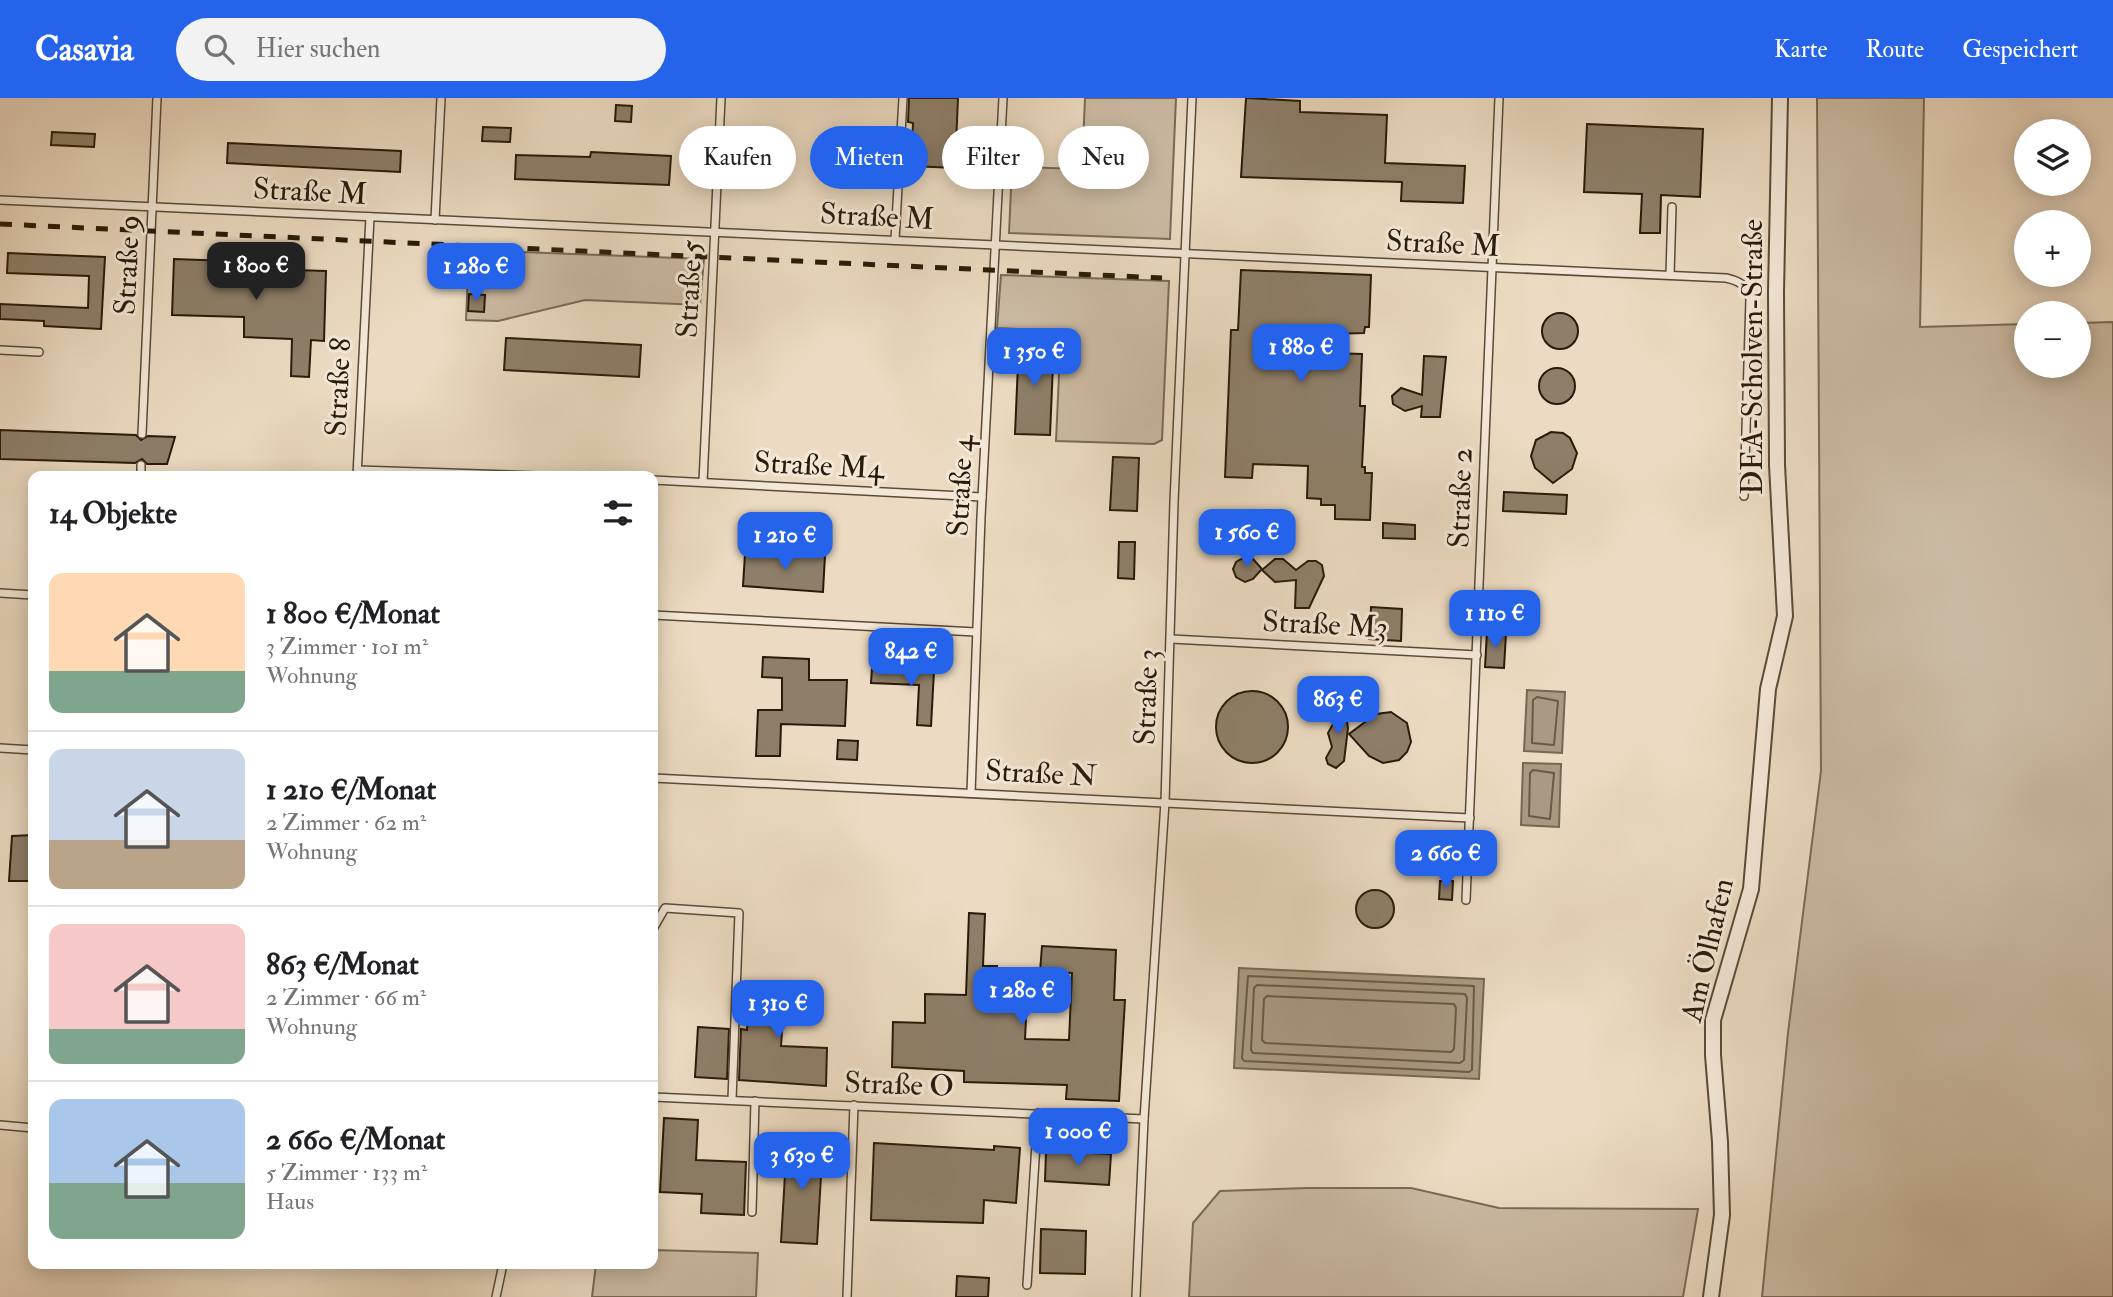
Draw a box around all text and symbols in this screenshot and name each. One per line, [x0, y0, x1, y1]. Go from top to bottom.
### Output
search box [176, 18, 666, 81]
text: Casavia [35, 29, 134, 70]
icon: search [200, 30, 238, 68]
text: Hier suchen [256, 33, 380, 65]
text: Karte [1774, 34, 1827, 65]
text: Route [1865, 34, 1924, 65]
text: Gespeichert [1962, 34, 2078, 65]
map controls [2014, 119, 2091, 378]
button: layers [2014, 119, 2091, 196]
chip: Kaufen [679, 126, 796, 189]
chip: Mieten [810, 126, 928, 189]
chip: Filter [942, 126, 1044, 189]
chip: Neu [1058, 126, 1149, 189]
street label: Straße M [252, 170, 368, 213]
street label: Straße M [819, 195, 935, 238]
button: + [2014, 210, 2091, 287]
street label: Straße 9 [106, 214, 149, 316]
street label: DEA-Scholven-Straße [1734, 219, 1771, 495]
street label: Straße M [1385, 222, 1501, 265]
street label: Straße 5 [668, 238, 711, 339]
pin: 1 800 € [191, 242, 321, 302]
pin: 1 280 € [411, 244, 541, 303]
text: 1 800 € [223, 250, 289, 279]
text: 1 280 € [443, 251, 509, 280]
button: − [2014, 301, 2091, 378]
pin: 1 880 € [1236, 324, 1366, 384]
pin: 1 350 € [969, 328, 1099, 388]
text: 1 880 € [1269, 332, 1333, 361]
text: 1 350 € [1003, 336, 1065, 365]
street label: Straße 8 [317, 337, 360, 437]
street label: Straße 4 [939, 433, 982, 537]
street label: Straße M4 [753, 444, 887, 487]
street label: Straße 2 [1440, 447, 1481, 549]
icon: filters [599, 494, 637, 532]
text: 14 Objekte [49, 495, 177, 532]
pin: 1 560 € [1182, 510, 1312, 569]
pin: 1 210 € [720, 512, 850, 572]
text: 1 560 € [1215, 517, 1279, 546]
text: 1 210 € [754, 520, 816, 549]
pin: 1 110 € [1430, 590, 1560, 650]
text: 1 800 €/Monat [266, 595, 440, 632]
text: 1 110 € [1465, 598, 1525, 627]
icon: home [105, 601, 189, 685]
street label: Straße M3 [1261, 603, 1389, 646]
pin: 842 € [862, 628, 960, 688]
text: 3 Zimmer · 101 m² [266, 632, 428, 661]
text: 842 € [884, 636, 938, 665]
street label: Straße 3 [1126, 648, 1167, 746]
text: Wohnung [266, 661, 357, 690]
pin: 863 € [1289, 676, 1387, 736]
text: 863 € [1313, 684, 1363, 713]
street label: Straße N [984, 752, 1098, 795]
text: 1 210 €/Monat [266, 771, 436, 808]
icon: home [105, 777, 189, 861]
text: 2 Zimmer · 62 m² [266, 808, 426, 837]
pin: 2 660 € [1381, 830, 1511, 890]
text: Wohnung [266, 837, 357, 866]
text: 2 660 € [1411, 838, 1481, 867]
street label: Am Ölhafen [1673, 875, 1742, 1026]
text: 863 €/Monat [266, 946, 419, 983]
icon: home [105, 952, 189, 1036]
pin: 1 280 € [957, 968, 1087, 1027]
text: 1 280 € [989, 975, 1055, 1004]
pin: 1 310 € [713, 981, 843, 1040]
text: 2 Zimmer · 66 m² [266, 983, 426, 1012]
text: 1 310 € [748, 988, 808, 1017]
text: Wohnung [266, 1012, 357, 1041]
street label: Straße O [844, 1064, 954, 1105]
pin: 1 000 € [1013, 1108, 1143, 1168]
text: 1 000 € [1045, 1116, 1111, 1145]
text: 2 660 €/Monat [266, 1121, 445, 1158]
icon: home [105, 1127, 189, 1211]
pin: 3 630 € [737, 1132, 867, 1192]
text: 3 630 € [770, 1140, 834, 1169]
text: 5 Zimmer · 133 m² [266, 1158, 427, 1187]
text: Haus [266, 1187, 314, 1216]

